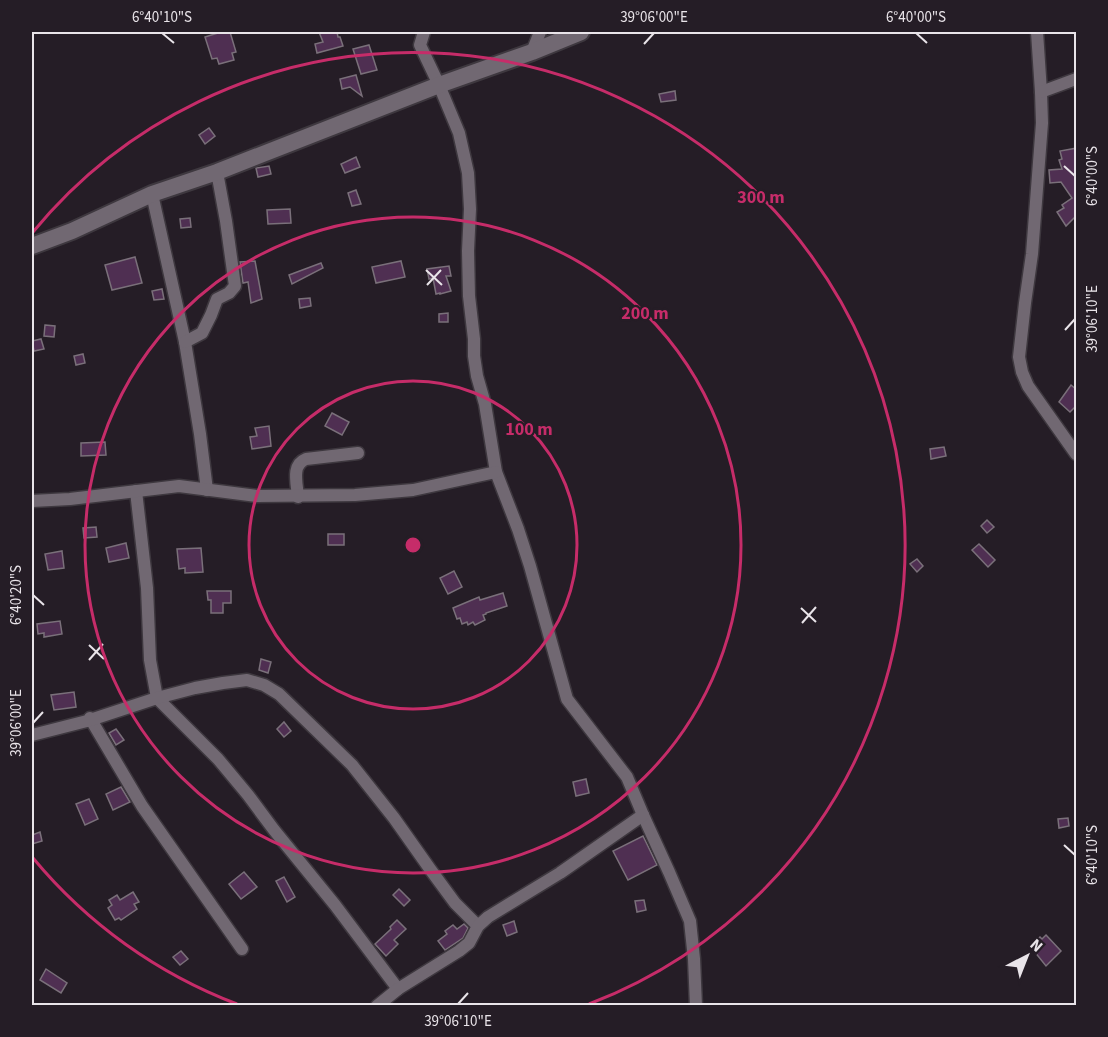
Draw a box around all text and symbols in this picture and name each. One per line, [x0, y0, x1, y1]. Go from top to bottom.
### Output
text: 6°40'10"S [132, 7, 192, 28]
text: 39°06'00"E [620, 7, 688, 28]
text: 6°40'00"S [886, 7, 946, 28]
text: 6°40'00"S [1082, 146, 1103, 206]
text: 300 m [737, 185, 785, 210]
text: 39°06'10"E [1082, 285, 1103, 353]
text: 200 m [621, 301, 669, 326]
text: 100 m [505, 417, 553, 442]
centre of rings [403, 535, 423, 555]
text: 6°40'20"S [6, 565, 27, 625]
text: 39°06'00"E [6, 689, 27, 757]
text: 6°40'10"S [1082, 825, 1103, 885]
north arrow [997, 926, 1057, 986]
text: N [1025, 934, 1048, 957]
text: 39°06'10"E [424, 1011, 492, 1032]

